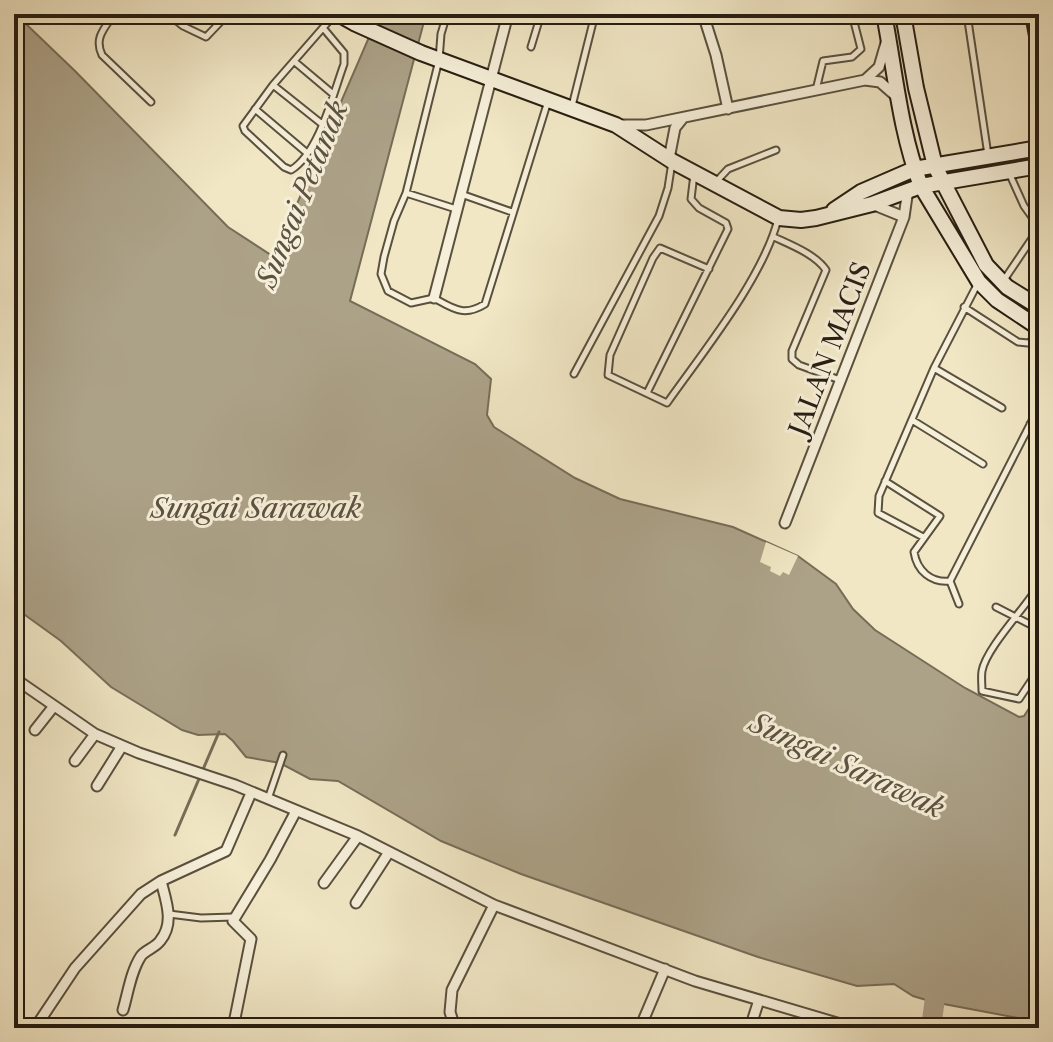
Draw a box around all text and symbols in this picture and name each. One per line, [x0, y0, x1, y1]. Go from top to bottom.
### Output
water label: Sungai Petanak [248, 95, 355, 294]
street label: JALAN MACIS [781, 258, 878, 444]
water label: Sungai Sarawak [149, 491, 362, 525]
water label: Sungai Sarawak [743, 704, 950, 825]

